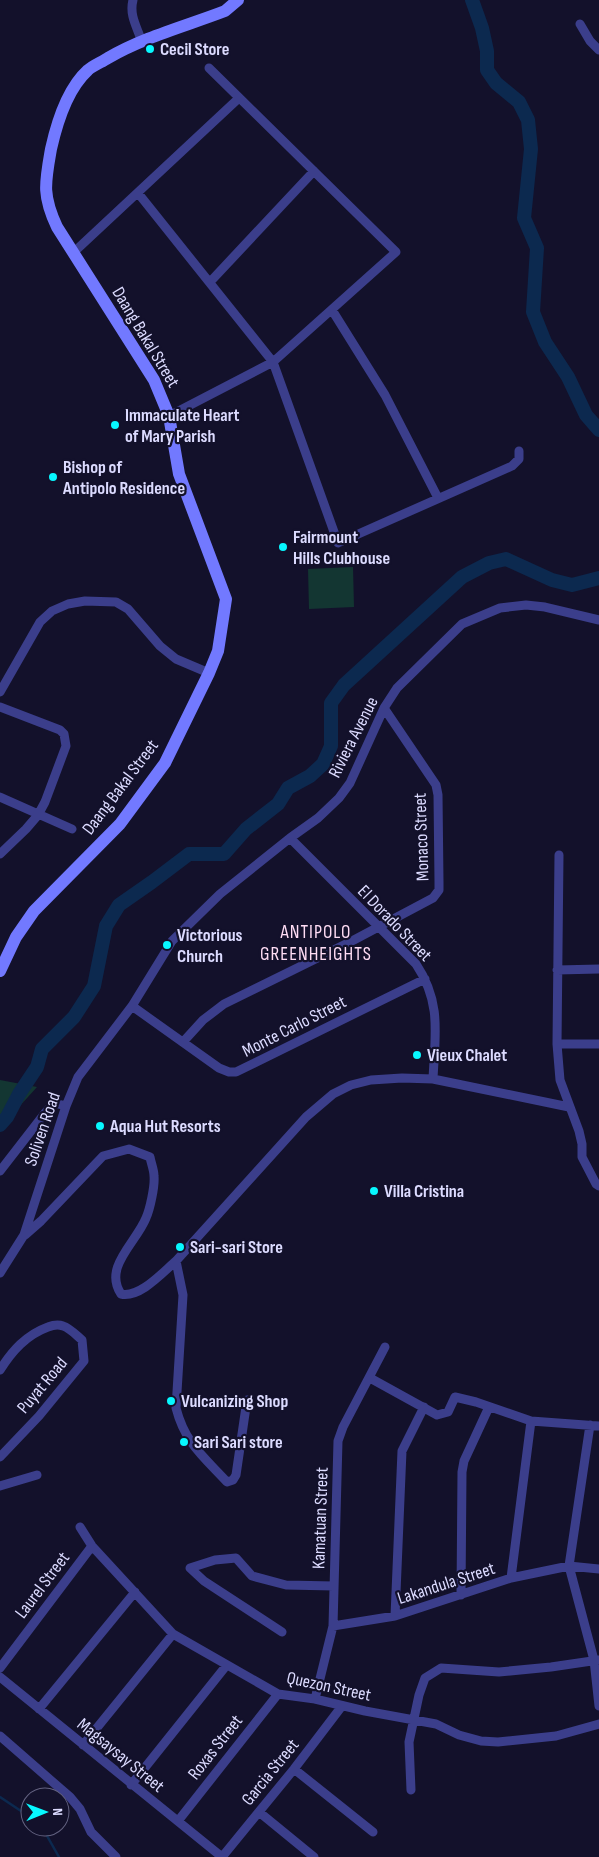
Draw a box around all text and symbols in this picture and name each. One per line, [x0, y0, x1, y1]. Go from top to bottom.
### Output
place label: Cecil Store [160, 39, 229, 60]
marker: Cecil Store [144, 43, 156, 55]
street label: Daang Bakal Street [107, 283, 184, 392]
place label: Immaculate Heart of Mary Parish [125, 405, 240, 447]
marker: Immaculate Heart of Mary Parish [109, 419, 121, 431]
place label: Bishop of Antipolo Residence [62, 457, 185, 499]
marker: Bishop of Antipolo Residence [47, 471, 59, 483]
place label: Fairmount Hills Clubhouse [293, 527, 390, 569]
marker: Fairmount Hills Clubhouse [277, 541, 289, 553]
street label: Riviera Avenue [324, 693, 383, 781]
street label: Daang Bakal Street [78, 735, 163, 839]
street label: Monaco Street [409, 792, 434, 881]
street label: El Dorado Street [353, 881, 436, 966]
district label: ANTIPOLO GREENHEIGHTS [260, 921, 372, 966]
place label: Victorious Church [177, 925, 243, 967]
marker: Victorious Church [161, 939, 173, 951]
street label: Monte Carlo Street [239, 991, 350, 1062]
place label: Vieux Chalet [427, 1045, 507, 1066]
marker: Vieux Chalet [411, 1049, 423, 1061]
street label: Soliven Road [20, 1089, 65, 1169]
place label: Aqua Hut Resorts [109, 1116, 221, 1137]
marker: Aqua Hut Resorts [94, 1120, 106, 1132]
place label: Villa Cristina [384, 1181, 464, 1202]
marker: Villa Cristina [368, 1185, 380, 1197]
place label: Sari-sari Store [190, 1237, 283, 1258]
marker: Sari-sari Store [174, 1241, 186, 1253]
street label: Puyat Road [13, 1353, 72, 1418]
place label: Vulcanizing Shop [181, 1391, 288, 1412]
marker: Vulcanizing Shop [165, 1395, 177, 1407]
place label: Sari Sari store [194, 1432, 283, 1453]
marker: Sari Sari store [178, 1436, 190, 1448]
street label: Kamatuan Street [308, 1466, 333, 1569]
street label: Laurel Street [11, 1548, 74, 1623]
street label: Lakandula Street [395, 1558, 498, 1609]
street label: Quezon Street [285, 1667, 374, 1706]
street label: Roxas Street [184, 1710, 247, 1784]
street label: Magsaysay Street [73, 1714, 169, 1797]
street label: Garcia Street [237, 1735, 304, 1810]
north arrow [20, 1787, 70, 1837]
text: N [49, 1808, 66, 1816]

